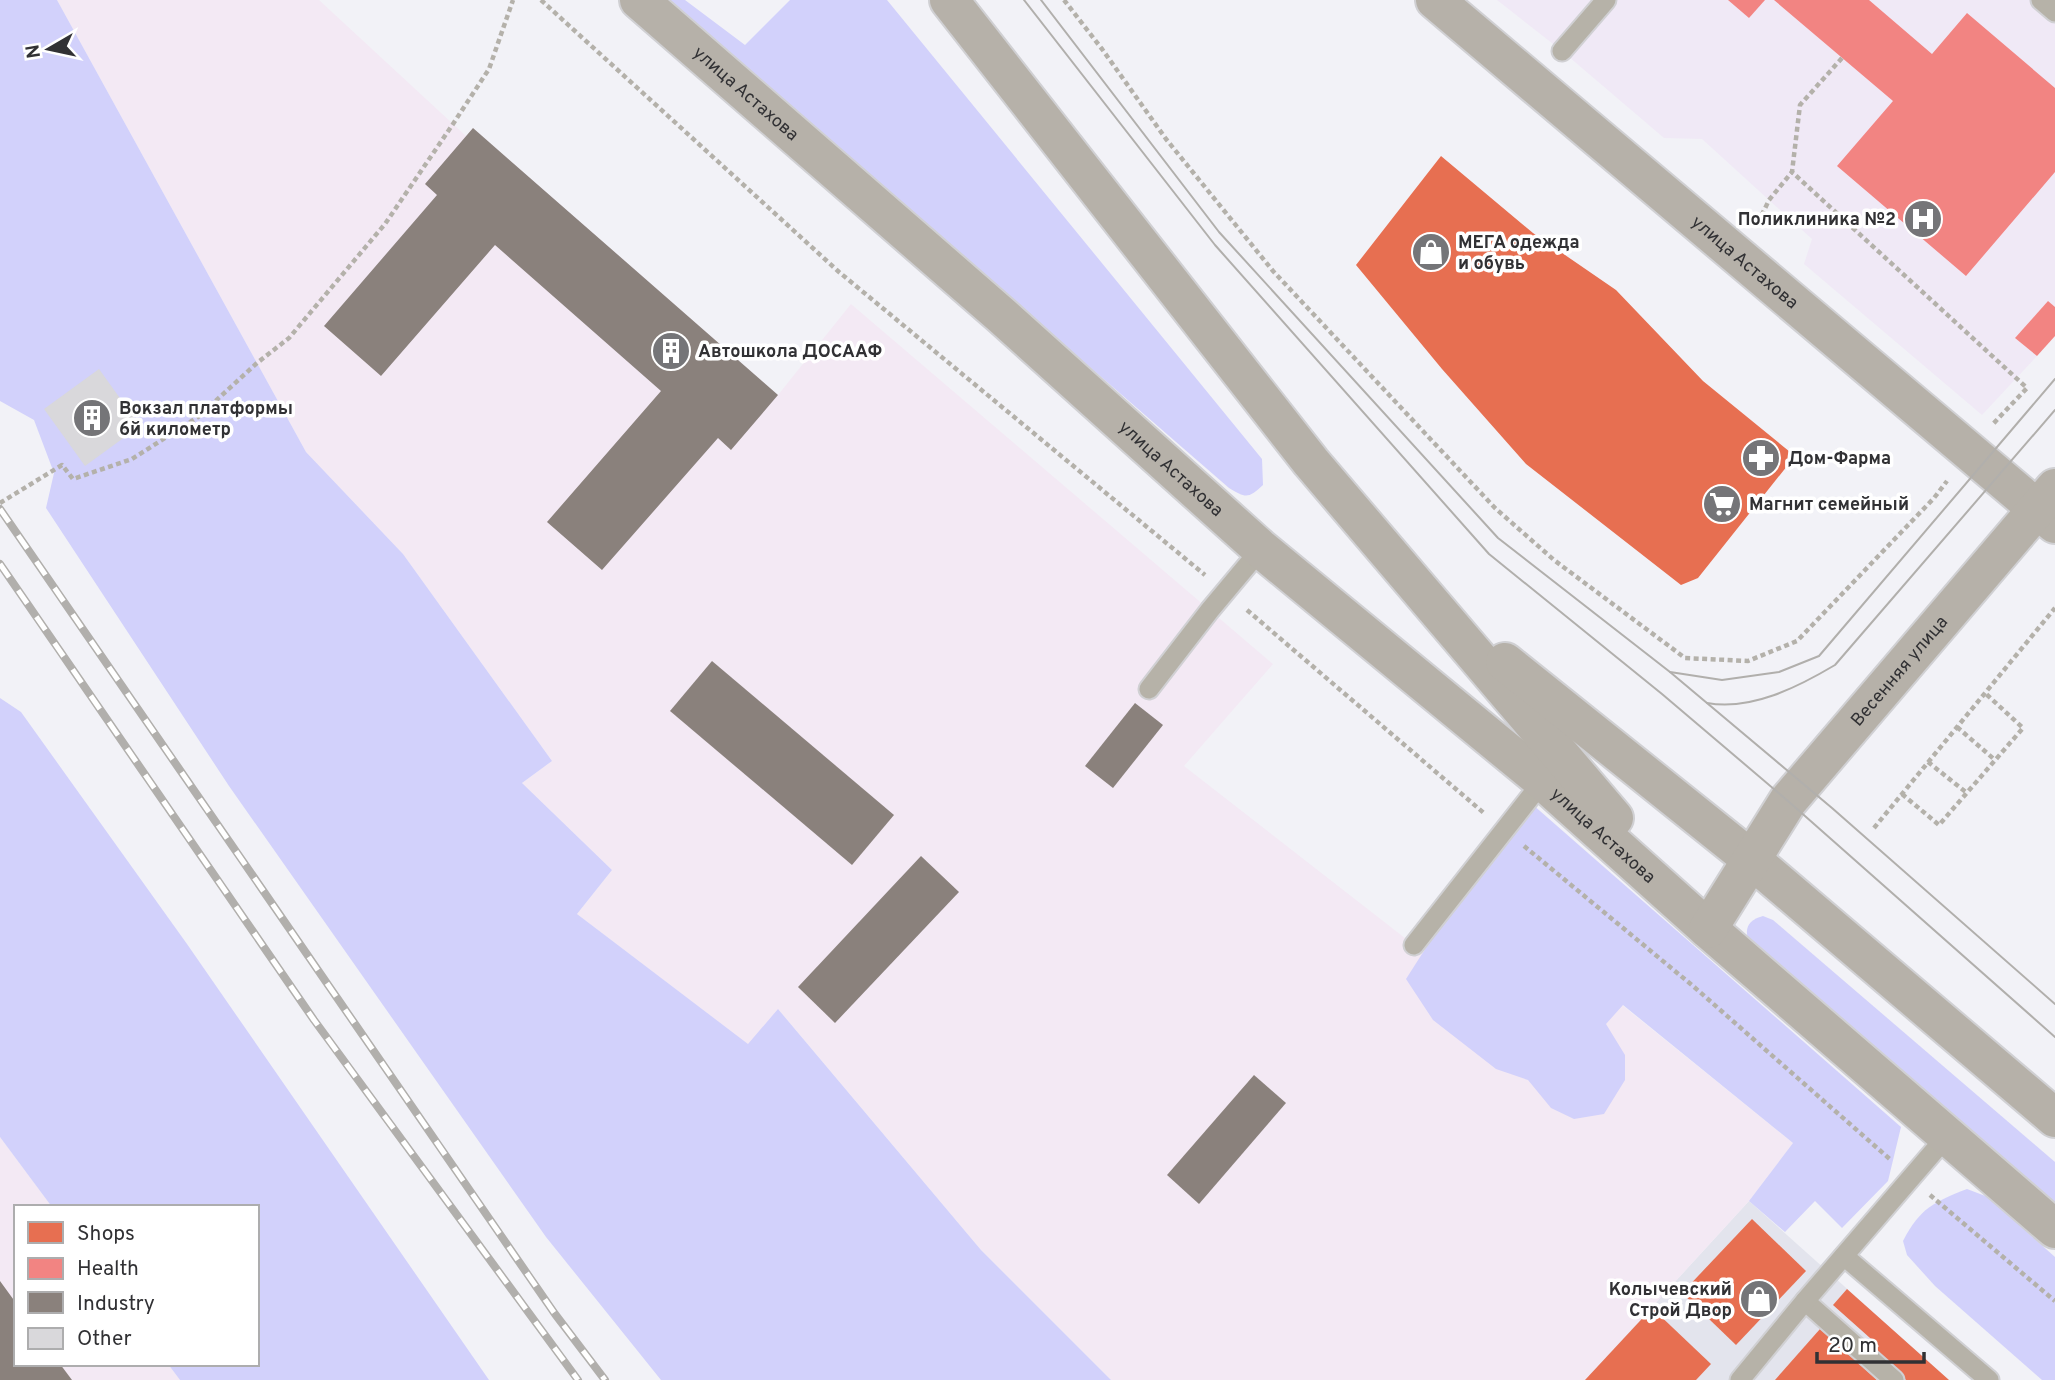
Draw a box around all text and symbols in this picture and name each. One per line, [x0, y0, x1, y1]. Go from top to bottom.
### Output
north arrow [14, 14, 84, 84]
street label: улица Астахова [687, 42, 803, 147]
text: N [21, 43, 47, 60]
hospital icon: Поликлиника №2 [1902, 198, 1944, 240]
place label: Поликлиника №2 [1738, 209, 1896, 232]
street label: улица Астахова [1686, 211, 1802, 315]
shop icon: МЕГА одежда и обувь [1410, 231, 1452, 273]
place label: МЕГА одежда и обувь [1458, 232, 1580, 276]
building icon: Автошкола ДОСААФ [650, 330, 692, 372]
place label: Автошкола ДОСААФ [698, 341, 882, 364]
building icon: Вокзал платформы 6й километр [71, 397, 113, 439]
place label: Вокзал платформы 6й километр [119, 398, 293, 442]
street label: улица Астахова [1113, 416, 1228, 523]
pharmacy icon: Дом-Фарма [1740, 437, 1782, 479]
place label: Дом-Фарма [1788, 448, 1891, 471]
supermarket icon: Магнит семейный [1701, 483, 1743, 525]
place label: Магнит семейный [1749, 494, 1909, 517]
street label: Весенняя улица [1847, 612, 1954, 732]
street label: улица Астахова [1545, 783, 1660, 889]
legend [14, 1205, 259, 1366]
text: Shops [77, 1221, 135, 1248]
text: Health [77, 1256, 139, 1283]
shop icon: Колычевский Строй Двор [1738, 1278, 1780, 1320]
place label: Колычевский Строй Двор [1609, 1279, 1732, 1323]
text: Industry [77, 1291, 155, 1318]
scale bar [1817, 1320, 1924, 1364]
text: Other [77, 1326, 132, 1353]
text: 20 m [1828, 1333, 1877, 1360]

